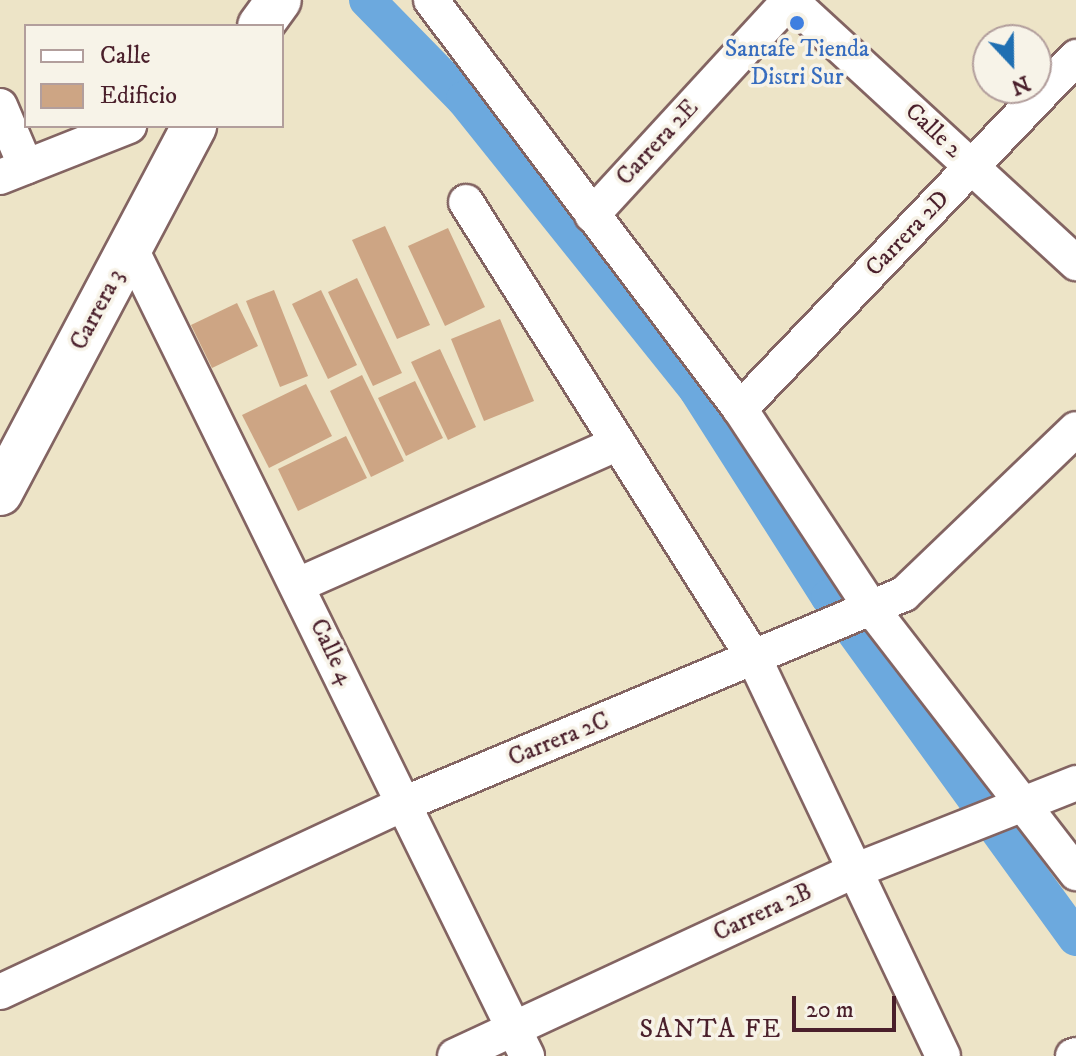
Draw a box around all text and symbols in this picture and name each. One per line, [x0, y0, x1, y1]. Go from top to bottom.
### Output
marker: Santafe Tienda Distri Sur [788, 14, 806, 32]
legend [24, 24, 284, 128]
north arrow [972, 24, 1052, 104]
place label: Santafe Tienda Distri Sur [725, 36, 869, 92]
text: Calle [100, 41, 150, 71]
text: N [1007, 69, 1034, 101]
text: Edificio [100, 81, 177, 111]
street label: Carrera 2E [611, 94, 705, 192]
street label: Calle 2 [899, 97, 967, 165]
street label: Carrera 2D [860, 185, 956, 283]
street label: Carrera 3 [65, 265, 131, 355]
street label: Calle 4 [303, 615, 359, 689]
street label: Carrera 2C [504, 707, 614, 773]
street label: Carrera 2B [709, 878, 817, 948]
scale bar [796, 980, 900, 1030]
text: 20 m [806, 995, 854, 1025]
district label: SANTA FE [640, 1014, 782, 1046]

